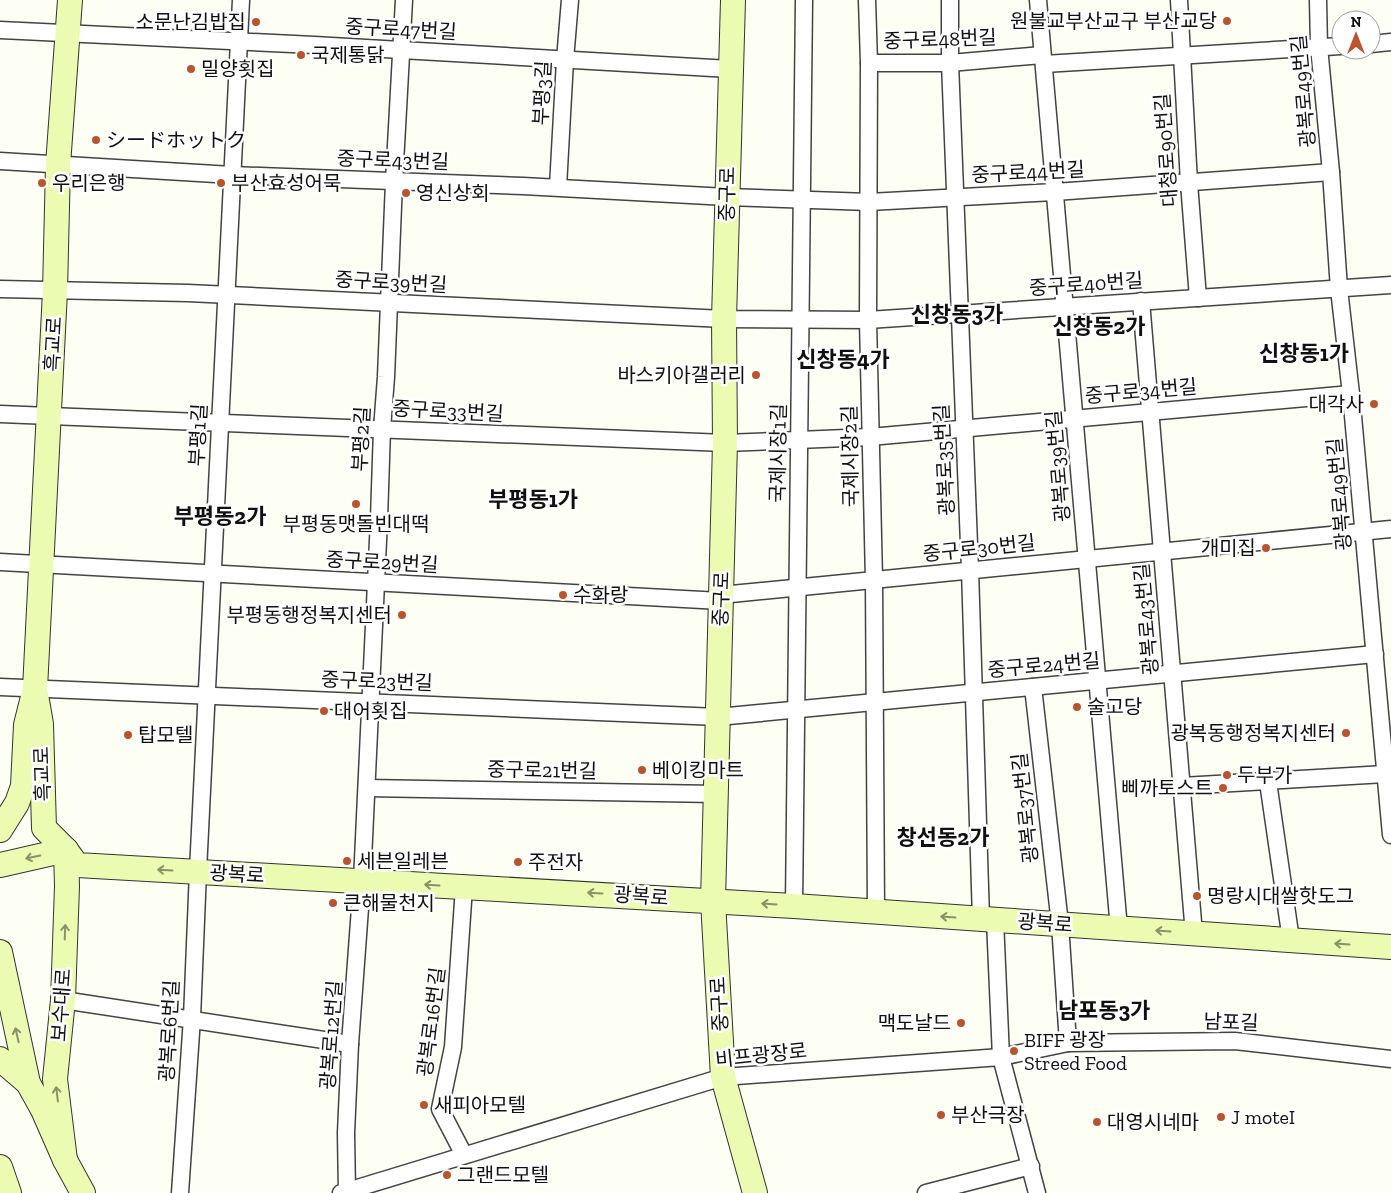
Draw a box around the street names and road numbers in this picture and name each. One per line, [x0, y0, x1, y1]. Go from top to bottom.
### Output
street label: 중구로47번길 [345, 14, 457, 44]
street label: 중구로48번길 [883, 25, 997, 53]
street label: 광복로49번길 [1286, 33, 1320, 149]
street label: 부평3길 [528, 60, 556, 126]
street label: 대청로90번길 [1150, 92, 1182, 208]
street label: 중구로43번길 [336, 146, 450, 174]
street label: 중구로44번길 [971, 157, 1085, 187]
street label: 중구로 [715, 166, 739, 222]
street label: 중구로39번길 [334, 267, 448, 297]
street label: 중구로40번길 [1028, 268, 1144, 300]
street label: 흑교로 [40, 316, 66, 372]
street label: 중구로34번길 [1084, 374, 1198, 408]
street label: 중구로33번길 [392, 396, 504, 426]
street label: 부평1길 [184, 403, 212, 467]
street label: 국제시장1길 [765, 403, 791, 503]
street label: 광복로35번길 [929, 403, 959, 517]
street label: 국제시장2길 [837, 405, 863, 507]
street label: 부평2길 [347, 406, 375, 472]
street label: 광복로39번길 [1041, 409, 1075, 523]
street label: 광복로49번길 [1322, 436, 1356, 552]
street label: 중구로30번길 [921, 530, 1037, 566]
street label: 중구로29번길 [325, 547, 439, 577]
street label: 광복로43번길 [1129, 562, 1163, 676]
street label: 중구로 [708, 571, 734, 627]
street label: 중구로24번길 [987, 648, 1101, 682]
street label: 중구로23번길 [321, 667, 433, 695]
street label: 흑교로 [29, 746, 55, 802]
street label: 광복로37번길 [1007, 751, 1043, 865]
street label: 중구로21번길 [487, 757, 597, 783]
street label: 광복로 [209, 861, 265, 887]
street label: 광복로 [613, 882, 669, 910]
street label: 광복로 [1017, 909, 1073, 937]
street label: 광복로16번길 [412, 966, 450, 1078]
street label: 보수대로 [46, 967, 76, 1043]
street label: 중구로 [706, 976, 732, 1032]
street label: 광복로6번길 [154, 979, 184, 1083]
street label: 광복로12번길 [315, 979, 347, 1091]
street label: 남포길 [1203, 1009, 1259, 1035]
street label: 비프광장로 [714, 1038, 808, 1072]

